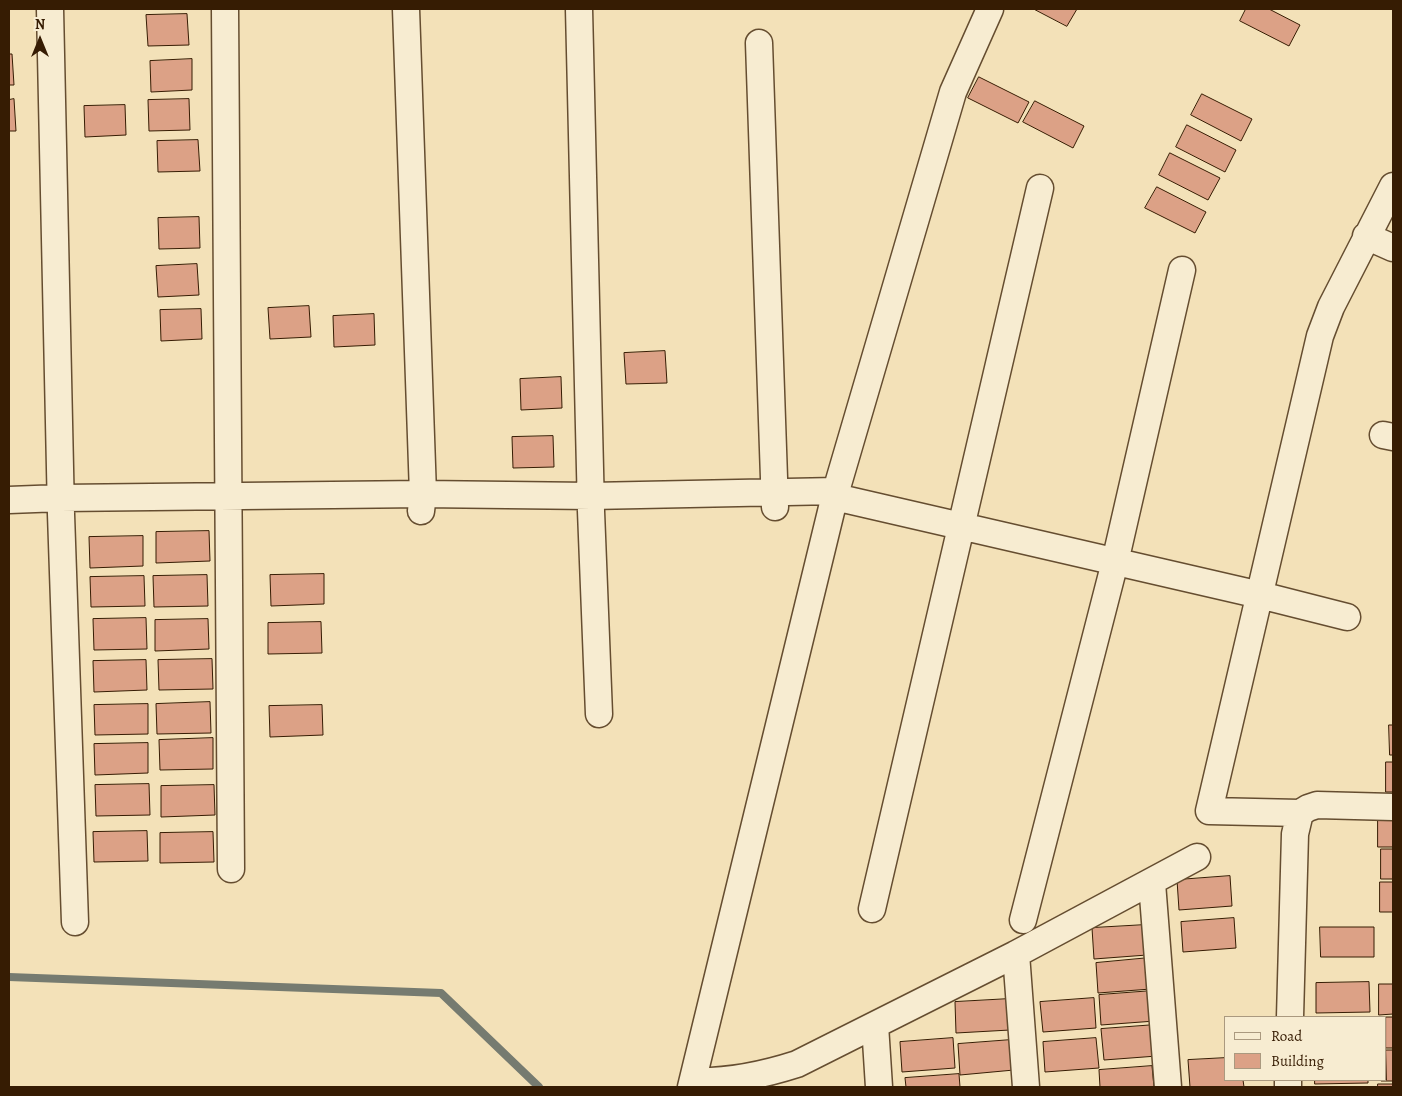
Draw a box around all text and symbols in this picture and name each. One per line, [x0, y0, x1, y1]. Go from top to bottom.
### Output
north arrow [15, 15, 65, 65]
text: N [35, 15, 45, 34]
legend [1224, 1016, 1387, 1081]
text: Road [1271, 1026, 1302, 1046]
text: Building [1271, 1051, 1324, 1071]

